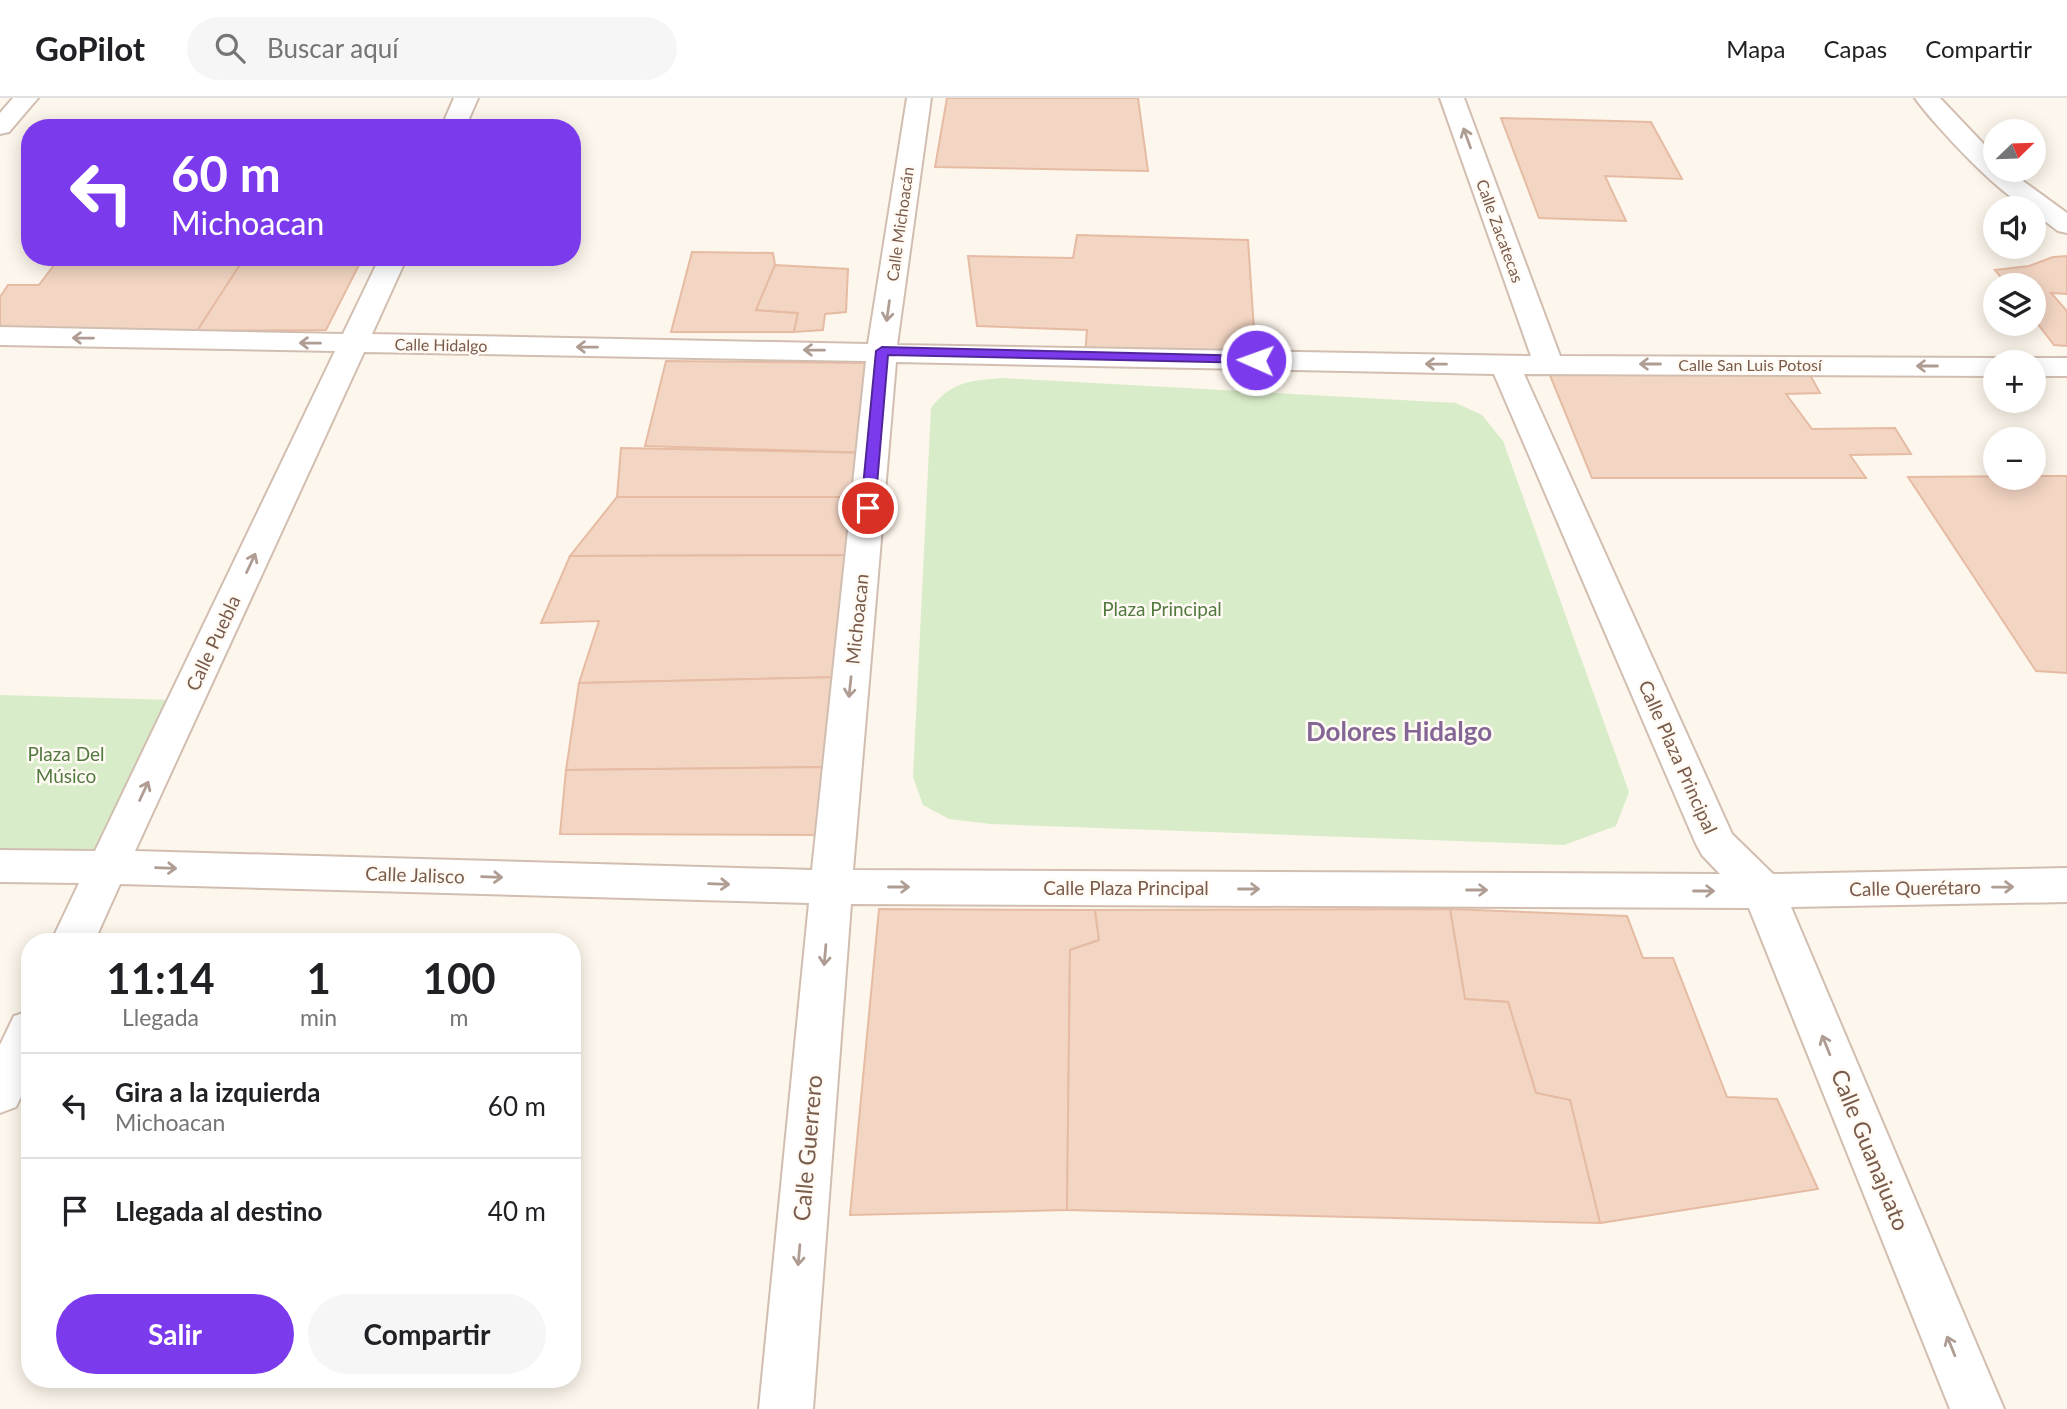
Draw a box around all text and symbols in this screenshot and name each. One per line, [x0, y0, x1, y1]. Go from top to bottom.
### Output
search box [187, 17, 677, 80]
text: GoPilot [35, 28, 145, 68]
icon: search [211, 29, 249, 67]
text: Buscar aquí [267, 32, 399, 64]
text: Mapa [1726, 34, 1785, 63]
text: Capas [1823, 34, 1887, 63]
text: Compartir [1925, 34, 2032, 63]
north arrow [1983, 119, 2046, 182]
map controls [1983, 119, 2046, 490]
one-way arrow [1460, 128, 1472, 150]
text: 60 m [171, 144, 281, 202]
icon: left [56, 147, 147, 238]
street label: Calle Michoacán [882, 165, 917, 282]
street label: Calle Zacatecas [1473, 177, 1528, 285]
button: sound [1983, 196, 2046, 259]
text: Michoacan [171, 203, 324, 242]
button: layers [1983, 273, 2046, 336]
one-way arrow [881, 299, 894, 322]
position arrow [1219, 323, 1293, 397]
one-way arrow [72, 331, 95, 345]
street label: Calle Hidalgo [395, 334, 487, 355]
one-way arrow [299, 336, 322, 350]
one-way arrow [575, 340, 598, 354]
one-way arrow [803, 343, 826, 357]
button: + [1983, 350, 2046, 413]
street label: Calle San Luis Potosí [1678, 355, 1823, 374]
one-way arrow [1425, 357, 1448, 370]
one-way arrow [1639, 357, 1662, 371]
one-way arrow [1916, 359, 1939, 373]
button: − [1983, 427, 2046, 490]
pin [838, 478, 898, 538]
icon: arrive [849, 489, 887, 527]
one-way arrow [245, 553, 258, 574]
street label: Michoacan [840, 572, 873, 665]
street label: Calle Puebla [180, 591, 245, 694]
park label: Plaza Principal [1102, 597, 1222, 620]
one-way arrow [844, 675, 857, 698]
street label: Calle Plaza Principal [1634, 676, 1723, 837]
district label: Dolores Hidalgo [1306, 715, 1492, 747]
park label: Plaza Del Músico [27, 742, 105, 787]
one-way arrow [137, 781, 151, 802]
street label: Calle Jalisco [365, 861, 465, 888]
one-way arrow [154, 862, 177, 875]
one-way arrow [480, 871, 503, 884]
street label: Calle Querétaro [1849, 875, 1981, 900]
street label: Calle Plaza Principal [1043, 876, 1209, 899]
one-way arrow [707, 877, 730, 890]
one-way arrow [887, 880, 910, 894]
one-way arrow [1991, 880, 2014, 893]
one-way arrow [1237, 882, 1260, 896]
one-way arrow [1465, 883, 1488, 897]
one-way arrow [1692, 884, 1715, 898]
one-way arrow [818, 943, 831, 965]
text: 11:14 [106, 953, 215, 1003]
text: 1 [306, 953, 331, 1003]
text: 100 [423, 953, 496, 1003]
text: Llegada [122, 1003, 199, 1031]
text: min [300, 1003, 337, 1031]
text: m [450, 1003, 469, 1031]
one-way arrow [1819, 1035, 1832, 1056]
street label: Calle Guanajuato [1826, 1065, 1916, 1234]
street label: Calle Guerrero [787, 1074, 827, 1222]
text: Gira a la izquierda [115, 1076, 321, 1108]
icon: left [56, 1087, 94, 1125]
text: 60 m [488, 1090, 546, 1122]
text: Michoacan [115, 1108, 225, 1136]
icon: arrive [56, 1192, 94, 1230]
text: Llegada al destino [115, 1195, 322, 1227]
text: 40 m [488, 1195, 546, 1227]
one-way arrow [792, 1243, 805, 1265]
button: Salir [56, 1294, 294, 1374]
button: Compartir [308, 1294, 546, 1374]
one-way arrow [1943, 1336, 1956, 1357]

